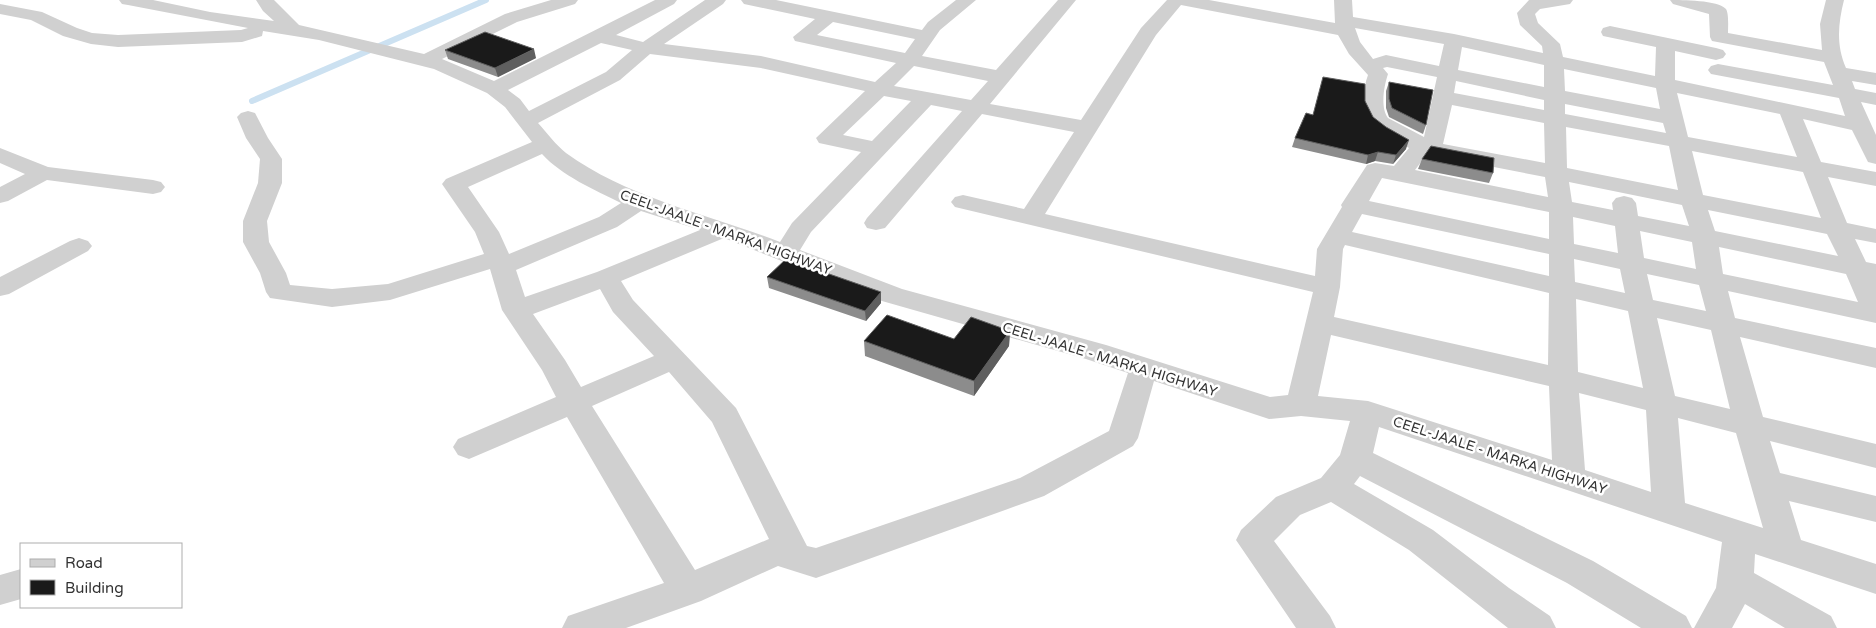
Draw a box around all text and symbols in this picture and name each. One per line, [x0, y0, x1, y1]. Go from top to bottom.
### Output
street label: CEEL-JAALE - MARKA HIGHWAY [618, 186, 834, 279]
street label: CEEL-JAALE - MARKA HIGHWAY [1000, 319, 1220, 400]
street label: CEEL-JAALE - MARKA HIGHWAY [1391, 413, 1609, 498]
legend [20, 543, 182, 608]
text: Road [65, 554, 103, 572]
text: Building [65, 579, 124, 597]

